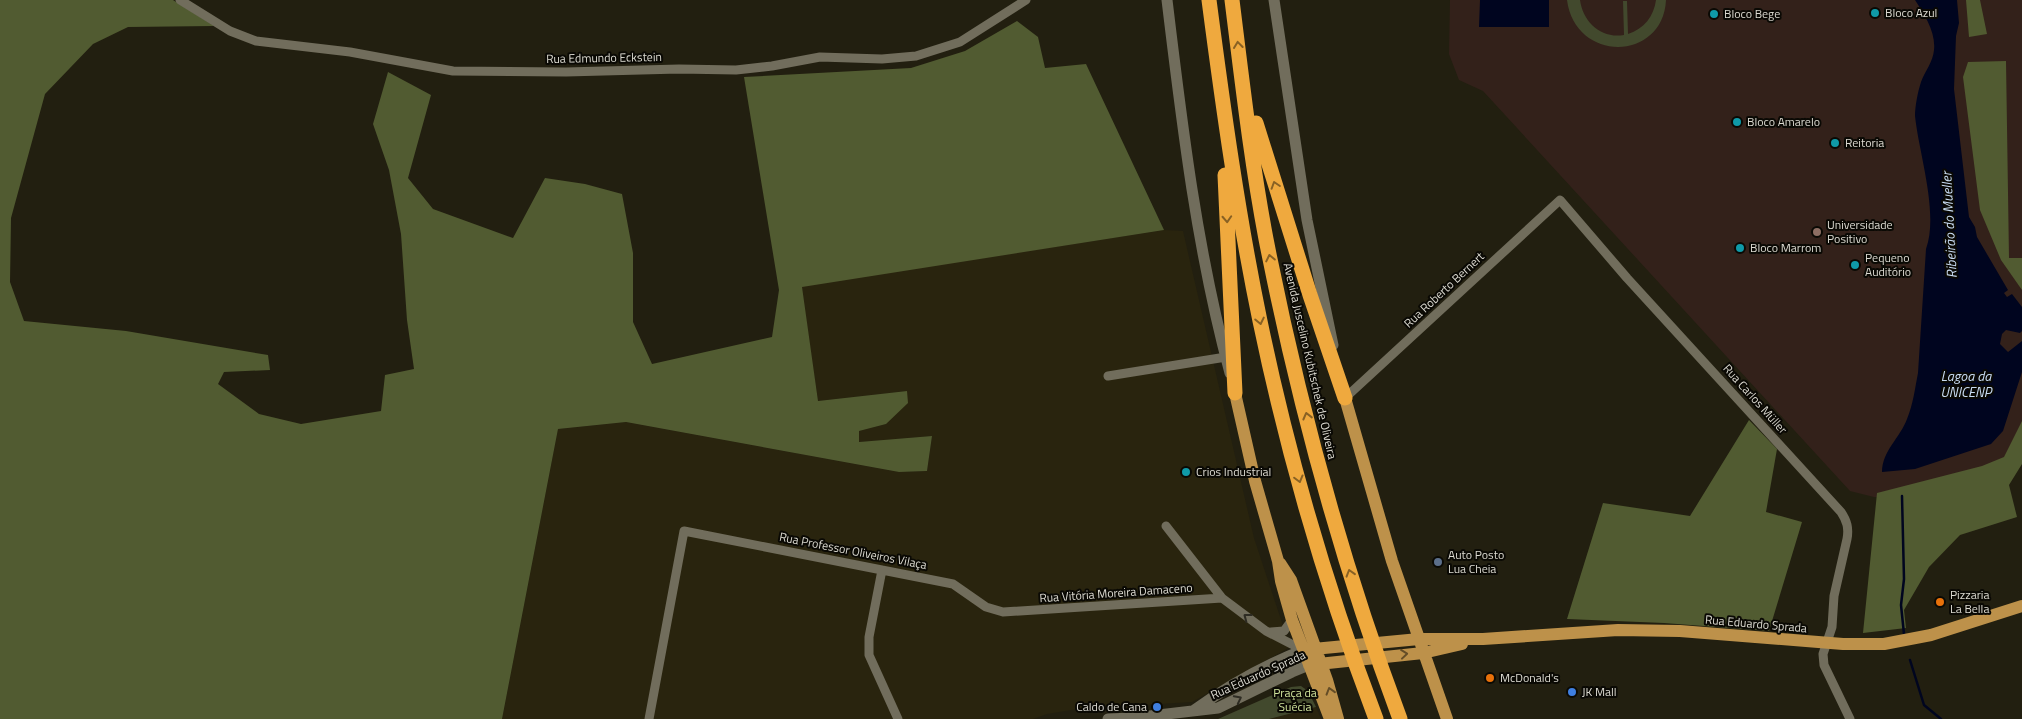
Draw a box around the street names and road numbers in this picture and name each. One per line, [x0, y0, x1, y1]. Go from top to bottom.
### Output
street label: Rua Edmundo Eckstein [546, 47, 662, 68]
street label: Rua Roberto Bernert [1399, 247, 1489, 332]
street label: Avenida Juscelino Kubitschek de Oliveira [1279, 261, 1342, 461]
street label: Rua Carlos Müller [1719, 359, 1792, 438]
street label: Rua Professor Oliveiros Vilaça [778, 527, 929, 574]
street label: Rua Vitória Moreira Damaceno [1039, 578, 1193, 607]
street label: Rua Eduardo Sprada [1704, 610, 1808, 637]
street label: Rua Eduardo Sprada [1207, 645, 1308, 704]

